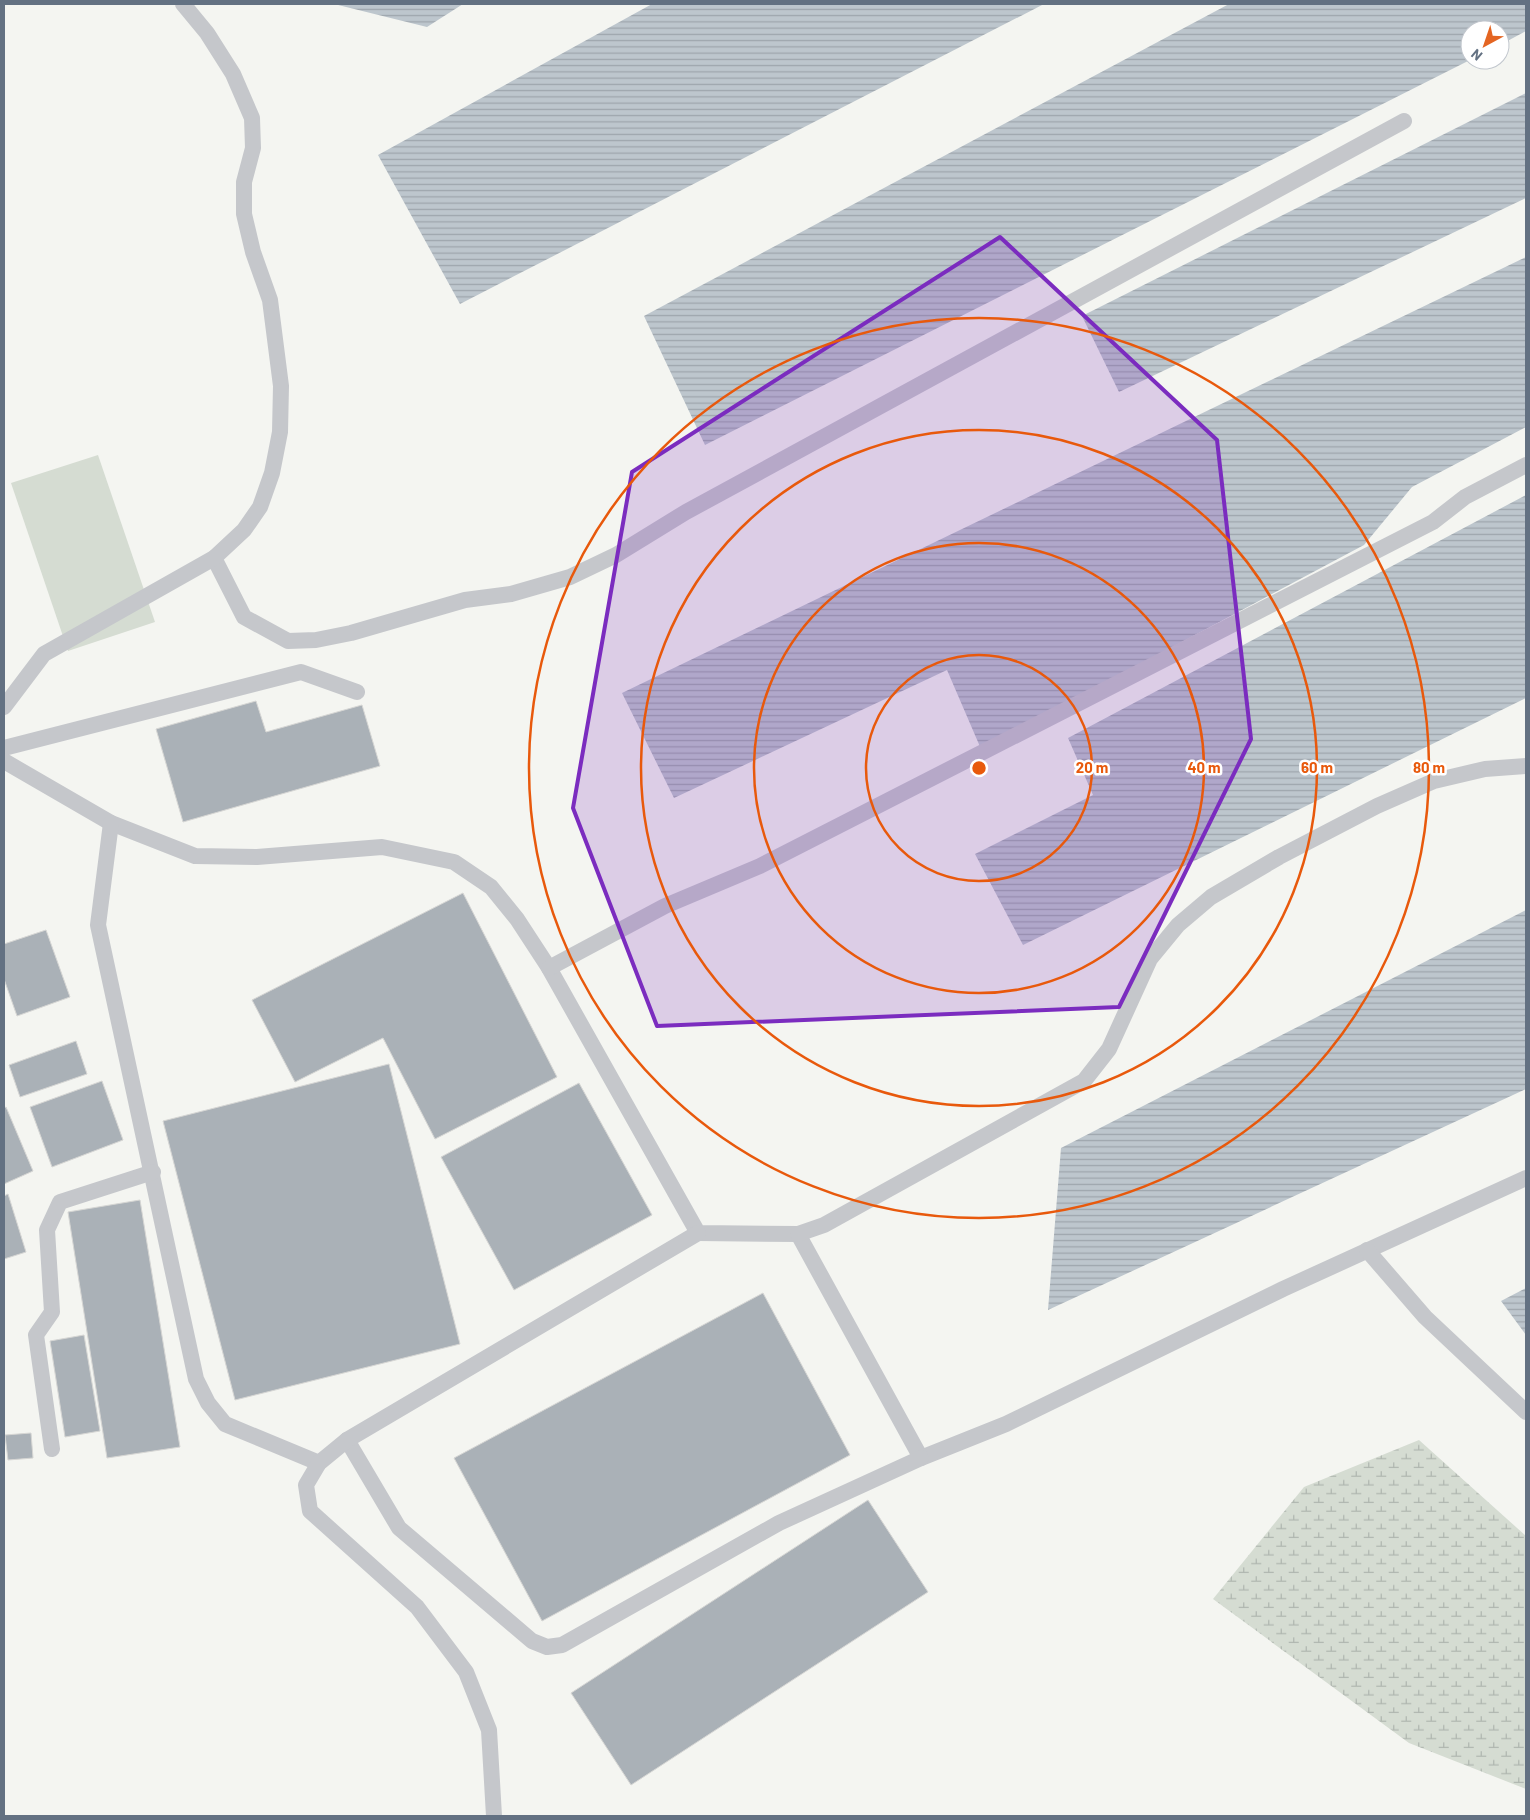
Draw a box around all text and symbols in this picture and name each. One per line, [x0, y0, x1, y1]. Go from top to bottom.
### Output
north arrow [1460, 20, 1510, 70]
text: N [1467, 46, 1485, 65]
text: 20 m [1076, 758, 1108, 776]
text: 40 m [1187, 758, 1221, 776]
text: 60 m [1301, 758, 1333, 776]
text: 80 m [1413, 758, 1445, 776]
centre of rings [970, 759, 988, 777]

